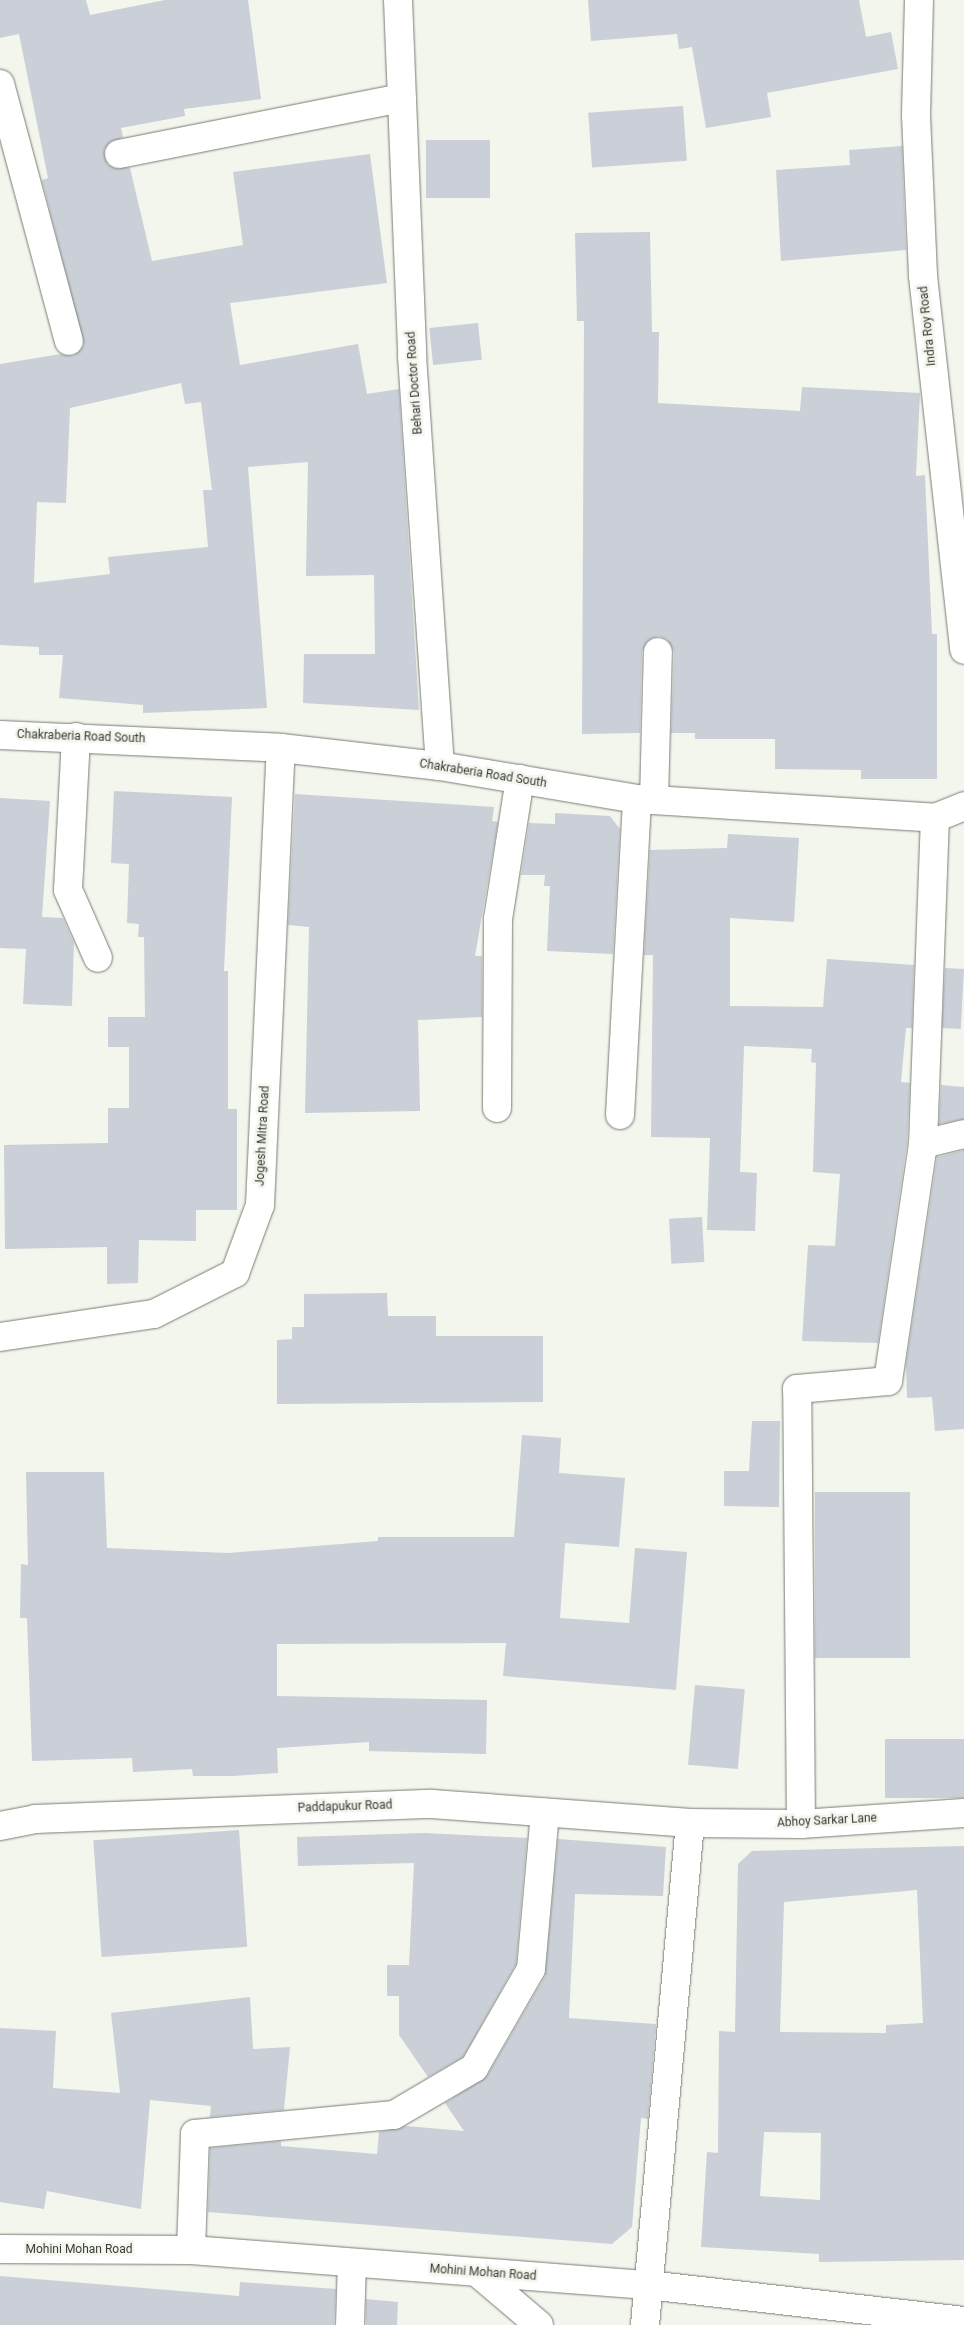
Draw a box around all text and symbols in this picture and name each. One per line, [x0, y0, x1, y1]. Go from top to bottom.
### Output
street label: Indra Roy Road [917, 285, 939, 367]
street label: Behari Doctor Road [404, 331, 426, 435]
street label: Chakraberia Road South [16, 728, 146, 746]
street label: Chakraberia Road South [418, 757, 548, 791]
street label: Jogesh Mitra Road [253, 1085, 273, 1187]
street label: Paddapukur Road [297, 1798, 393, 1816]
street label: Abhoy Sarkar Lane [777, 1811, 877, 1831]
street label: Mohini Mohan Road [26, 2243, 132, 2257]
street label: Mohini Mohan Road [429, 2262, 537, 2284]

